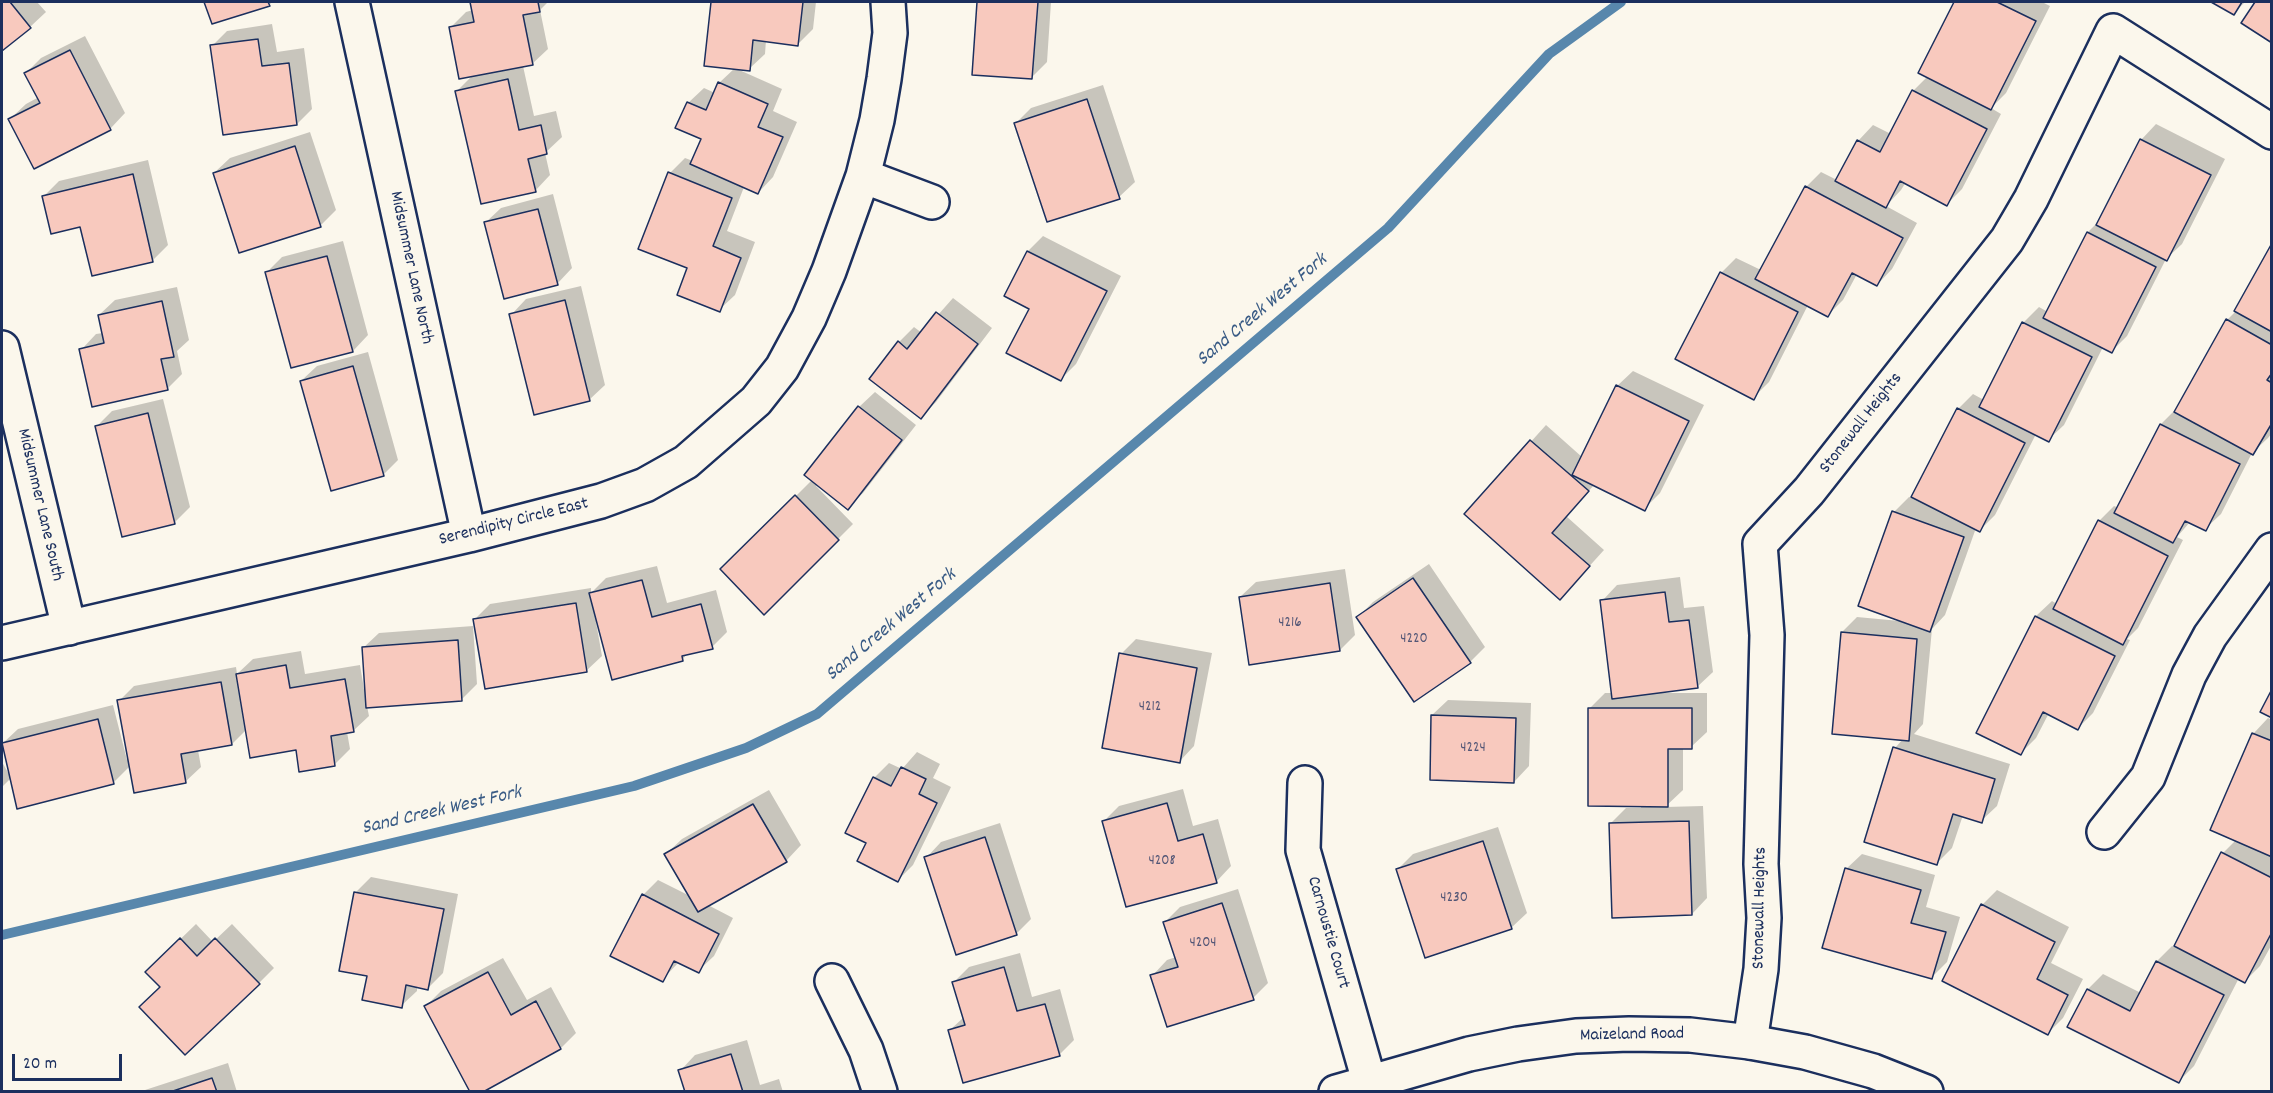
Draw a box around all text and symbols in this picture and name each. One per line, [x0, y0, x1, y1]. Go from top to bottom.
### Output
street label: Midsummer Lane North [383, 190, 437, 346]
water label: Sand Creek West Fork [1193, 249, 1333, 373]
street label: Stonewall Heights [1816, 369, 1908, 479]
street label: Midsummer Lane South [11, 427, 67, 583]
street label: Serendipity Circle East [437, 494, 591, 552]
water label: Sand Creek West Fork [822, 564, 962, 688]
house number: 4216 [1278, 615, 1302, 633]
house number: 4220 [1400, 631, 1428, 649]
house number: 4212 [1139, 699, 1161, 717]
house number: 4224 [1460, 740, 1486, 758]
water label: Sand Creek West Fork [360, 782, 524, 842]
street label: Stonewall Heights [1749, 847, 1773, 969]
house number: 4208 [1149, 853, 1175, 871]
street label: Carnoustie Court [1301, 874, 1353, 992]
house number: 4230 [1440, 890, 1468, 908]
house number: 4204 [1189, 935, 1217, 953]
street label: Maizeland Road [1580, 1024, 1684, 1048]
scale bar [15, 1042, 124, 1080]
text: 20 m [23, 1052, 57, 1077]

